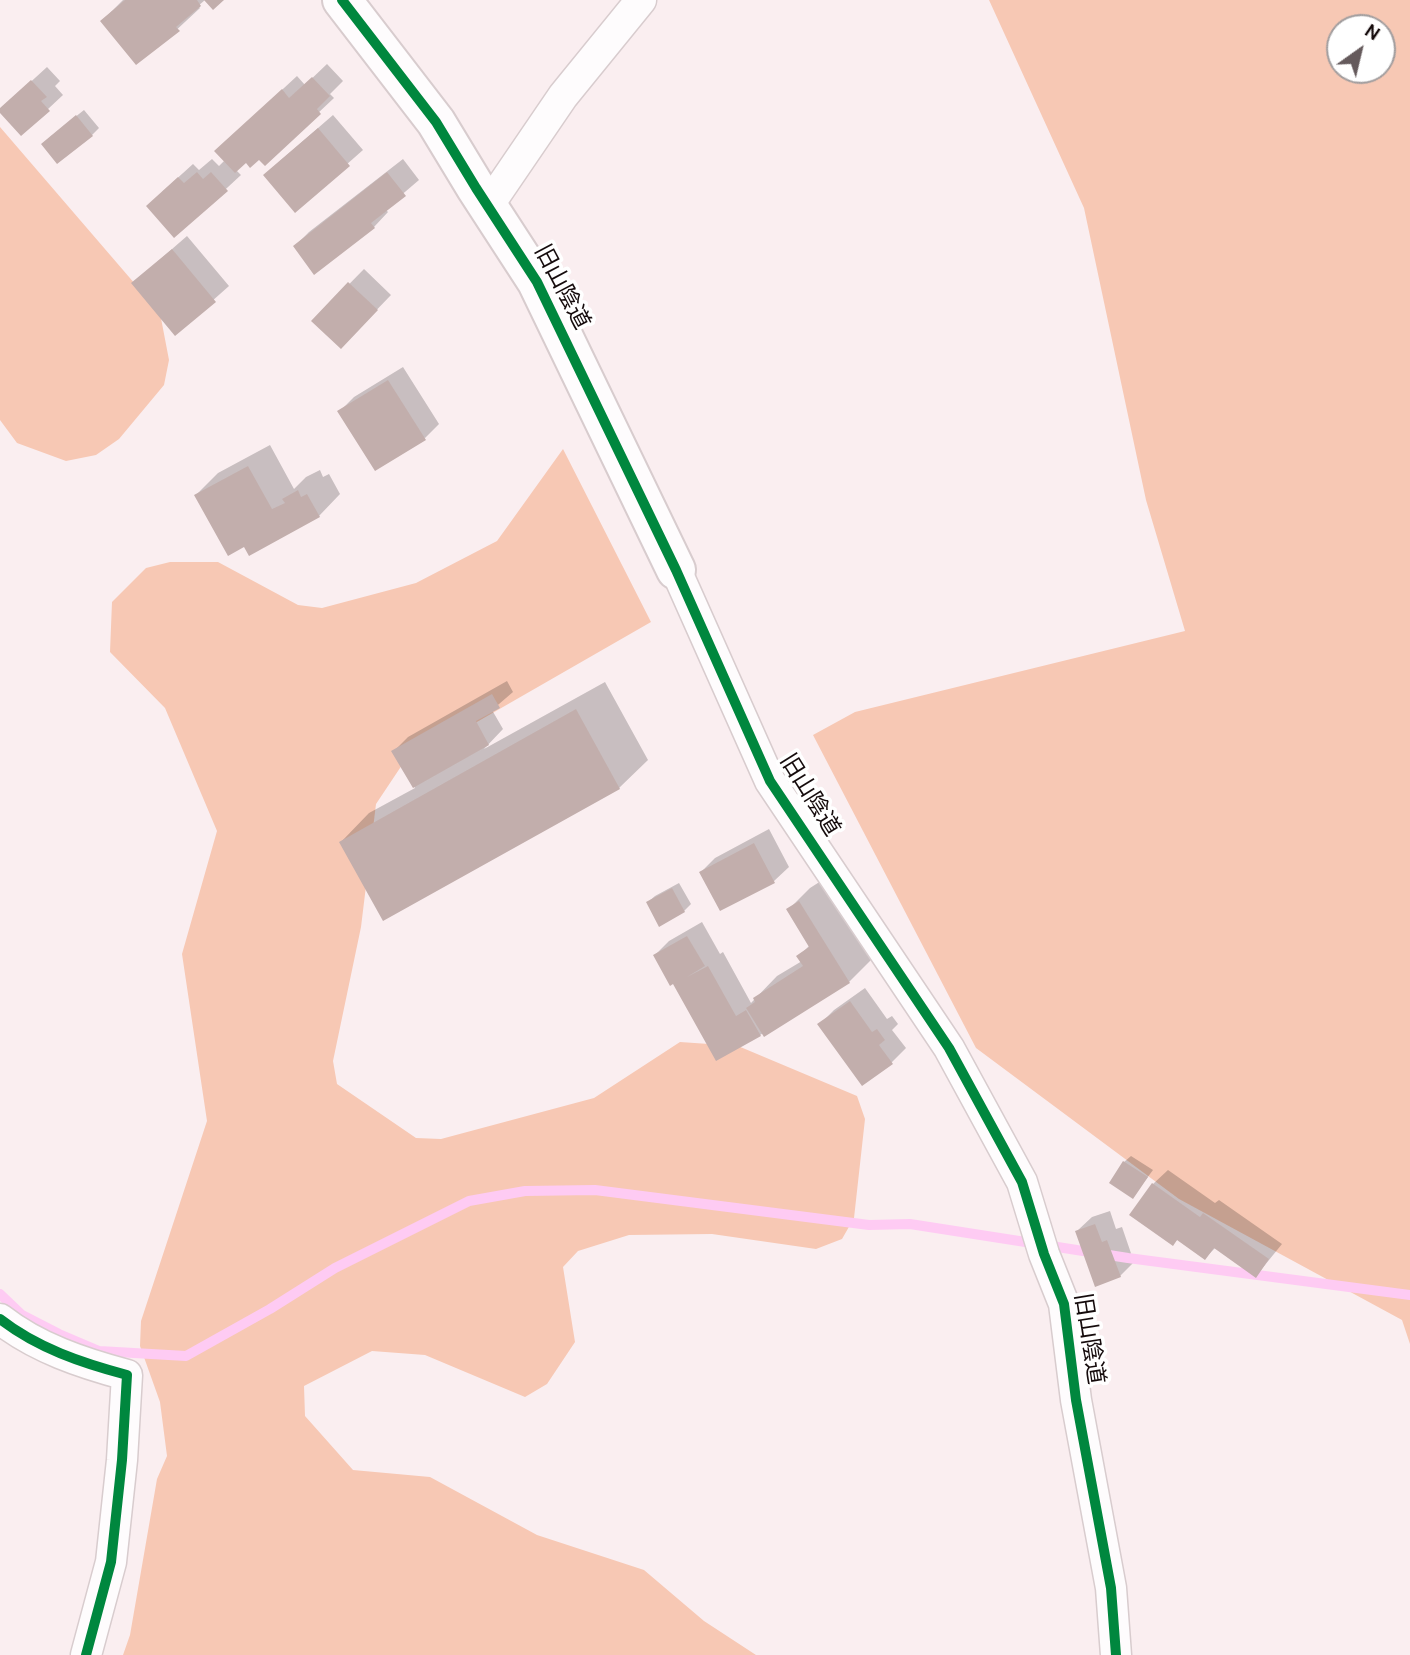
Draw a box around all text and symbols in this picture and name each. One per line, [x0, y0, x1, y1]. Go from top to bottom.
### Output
north arrow [1326, 14, 1396, 84]
text: N [1359, 19, 1384, 47]
street label: 旧山陰道 [526, 241, 594, 335]
street label: 旧山陰道 [772, 750, 844, 842]
street label: 旧山陰道 [1066, 1291, 1108, 1387]

